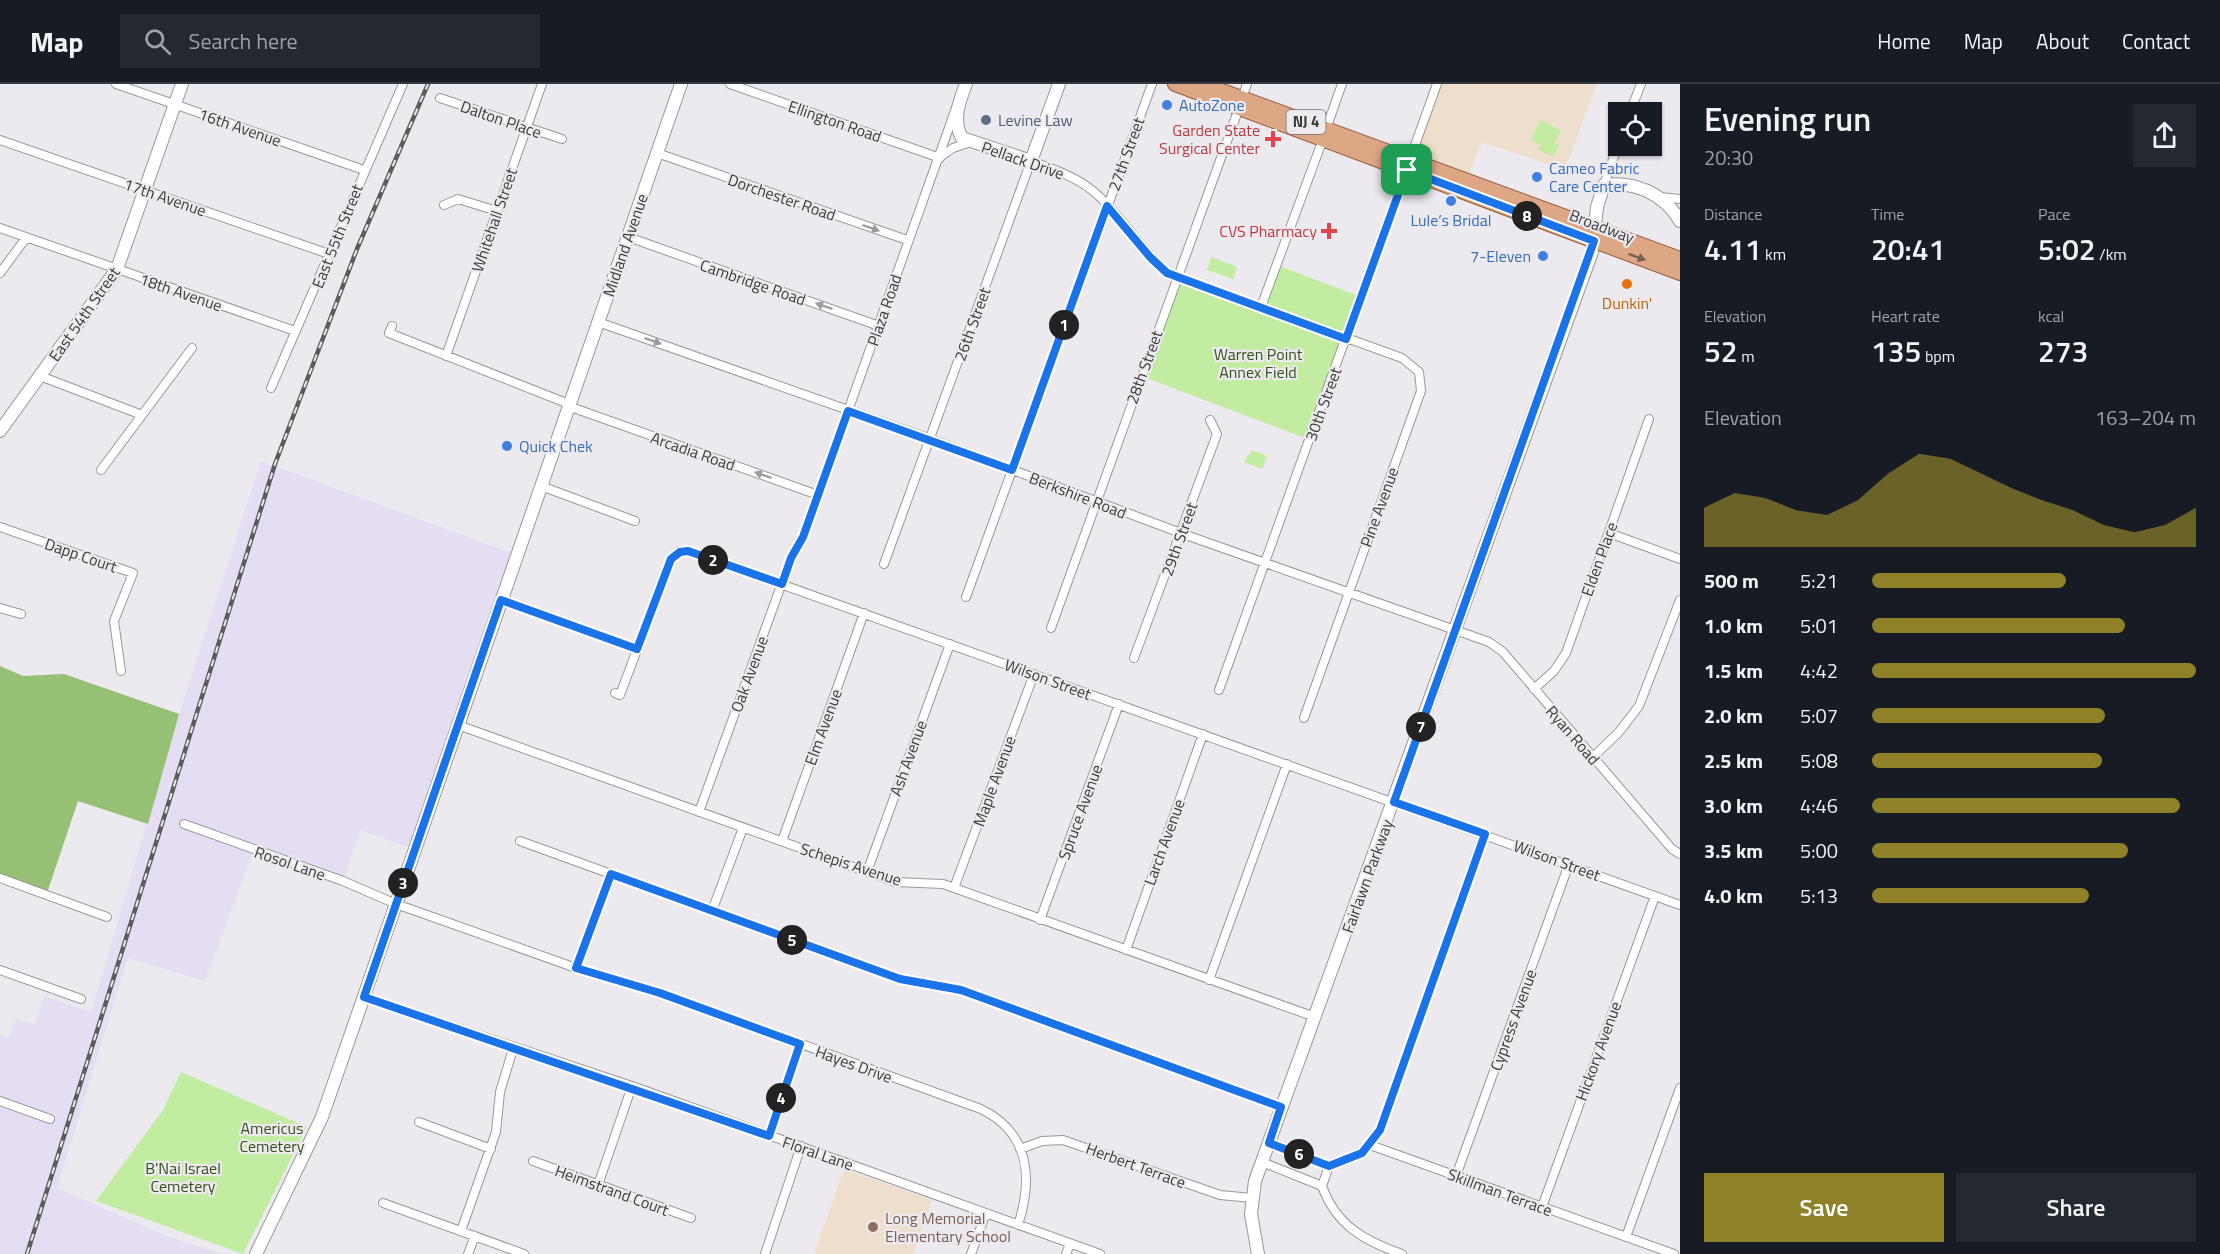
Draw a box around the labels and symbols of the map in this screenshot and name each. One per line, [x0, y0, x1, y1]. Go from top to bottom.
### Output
place label: AutoZone [1179, 93, 1245, 117]
street label: Dalton Place [457, 94, 545, 144]
street label: Ellington Road [785, 94, 885, 148]
marker: AutoZone [1160, 98, 1174, 112]
street label: 16th Avenue [196, 102, 284, 152]
place label: Levine Law [998, 108, 1073, 132]
road number: NJ 4 [1286, 110, 1326, 134]
marker: Levine Law [979, 113, 993, 127]
street label: 27th Street [1102, 113, 1151, 194]
place label: Garden State Surgical Center [1159, 118, 1260, 160]
marker: Garden State Surgical Center [1264, 130, 1282, 148]
street label: Pellack Drive [978, 135, 1068, 185]
pin [1381, 144, 1432, 195]
place label: Cameo Fabric Care Center [1549, 156, 1640, 198]
street label: Whitehall Street [465, 164, 523, 275]
street label: Dorchester Road [725, 167, 839, 227]
marker: Cameo Fabric Care Center [1530, 170, 1544, 184]
street label: 17th Avenue [121, 172, 209, 222]
street label: East 55th Street [305, 180, 369, 292]
street label: Midland Avenue [596, 190, 654, 300]
marker: Lule’s Bridal [1444, 194, 1458, 208]
pin: 8 [1512, 201, 1542, 231]
street label: Broadway [1566, 203, 1638, 249]
place label: Lule’s Bridal [1411, 208, 1491, 232]
place label: CVS Pharmacy [1219, 219, 1317, 243]
one-way arrow [862, 223, 880, 233]
marker: CVS Pharmacy [1322, 224, 1336, 238]
place label: 7-Eleven [1470, 244, 1531, 268]
marker: 7-Eleven [1536, 249, 1550, 263]
street label: Cambridge Road [697, 253, 809, 311]
one-way arrow [1628, 253, 1646, 263]
street label: East 54th Street [43, 262, 126, 366]
street label: 18th Avenue [137, 267, 225, 317]
street label: Plaza Road [861, 271, 907, 349]
marker: Dunkin' [1620, 277, 1634, 291]
street label: 26th Street [948, 283, 997, 364]
place label: Dunkin' [1602, 291, 1652, 315]
one-way arrow [815, 301, 833, 311]
pin: 1 [1049, 310, 1079, 340]
street label: 28th Street [1120, 326, 1169, 407]
one-way arrow [644, 337, 662, 347]
park label: Warren Point Annex Field [1214, 342, 1303, 384]
street label: 30th Street [1299, 363, 1348, 444]
street label: Arcadia Road [647, 425, 739, 477]
place label: Quick Chek [519, 434, 593, 458]
marker: Quick Chek [500, 439, 514, 453]
street label: Pine Avenue [1353, 464, 1405, 550]
street label: Berkshire Road [1026, 465, 1130, 525]
one-way arrow [754, 470, 772, 480]
street label: 29th Street [1155, 498, 1204, 579]
street label: Elden Place [1574, 519, 1624, 599]
street label: Dapp Court [41, 531, 121, 579]
pin: 2 [698, 545, 728, 575]
street label: Oak Avenue [724, 632, 774, 716]
street label: Wilson Street [1001, 652, 1095, 706]
street label: Elm Avenue [798, 686, 848, 768]
street label: Ryan Road [1540, 700, 1606, 770]
pin: 7 [1406, 712, 1436, 742]
street label: Ash Avenue [883, 717, 933, 799]
street label: Maple Avenue [966, 732, 1022, 830]
street label: Spruce Avenue [1052, 761, 1108, 863]
street label: Larch Avenue [1137, 796, 1191, 888]
street label: Fairlawn Parkway [1335, 816, 1399, 936]
street label: Wilson Street [1510, 833, 1604, 887]
street label: Schepis Avenue [797, 836, 905, 892]
street label: Rosol Lane [251, 840, 329, 886]
pin: 3 [388, 868, 418, 898]
pin: 5 [777, 925, 807, 955]
street label: Cypress Avenue [1484, 966, 1542, 1074]
street label: Hickory Avenue [1569, 998, 1627, 1104]
street label: Hayes Drive [812, 1039, 896, 1089]
pin: 4 [766, 1083, 796, 1113]
park label: Americus Cemetery [240, 1116, 305, 1158]
street label: Floral Lane [779, 1130, 857, 1176]
street label: Herbert Terrace [1083, 1136, 1189, 1194]
pin: 6 [1284, 1139, 1314, 1169]
park label: B'Nai Israel Cemetery [145, 1156, 221, 1198]
street label: Heimstrand Court [552, 1158, 673, 1222]
street label: Skillman Terrace [1444, 1162, 1556, 1222]
place label: Long Memorial Elementary School [885, 1206, 1011, 1248]
marker: Long Memorial Elementary School [866, 1220, 880, 1234]

